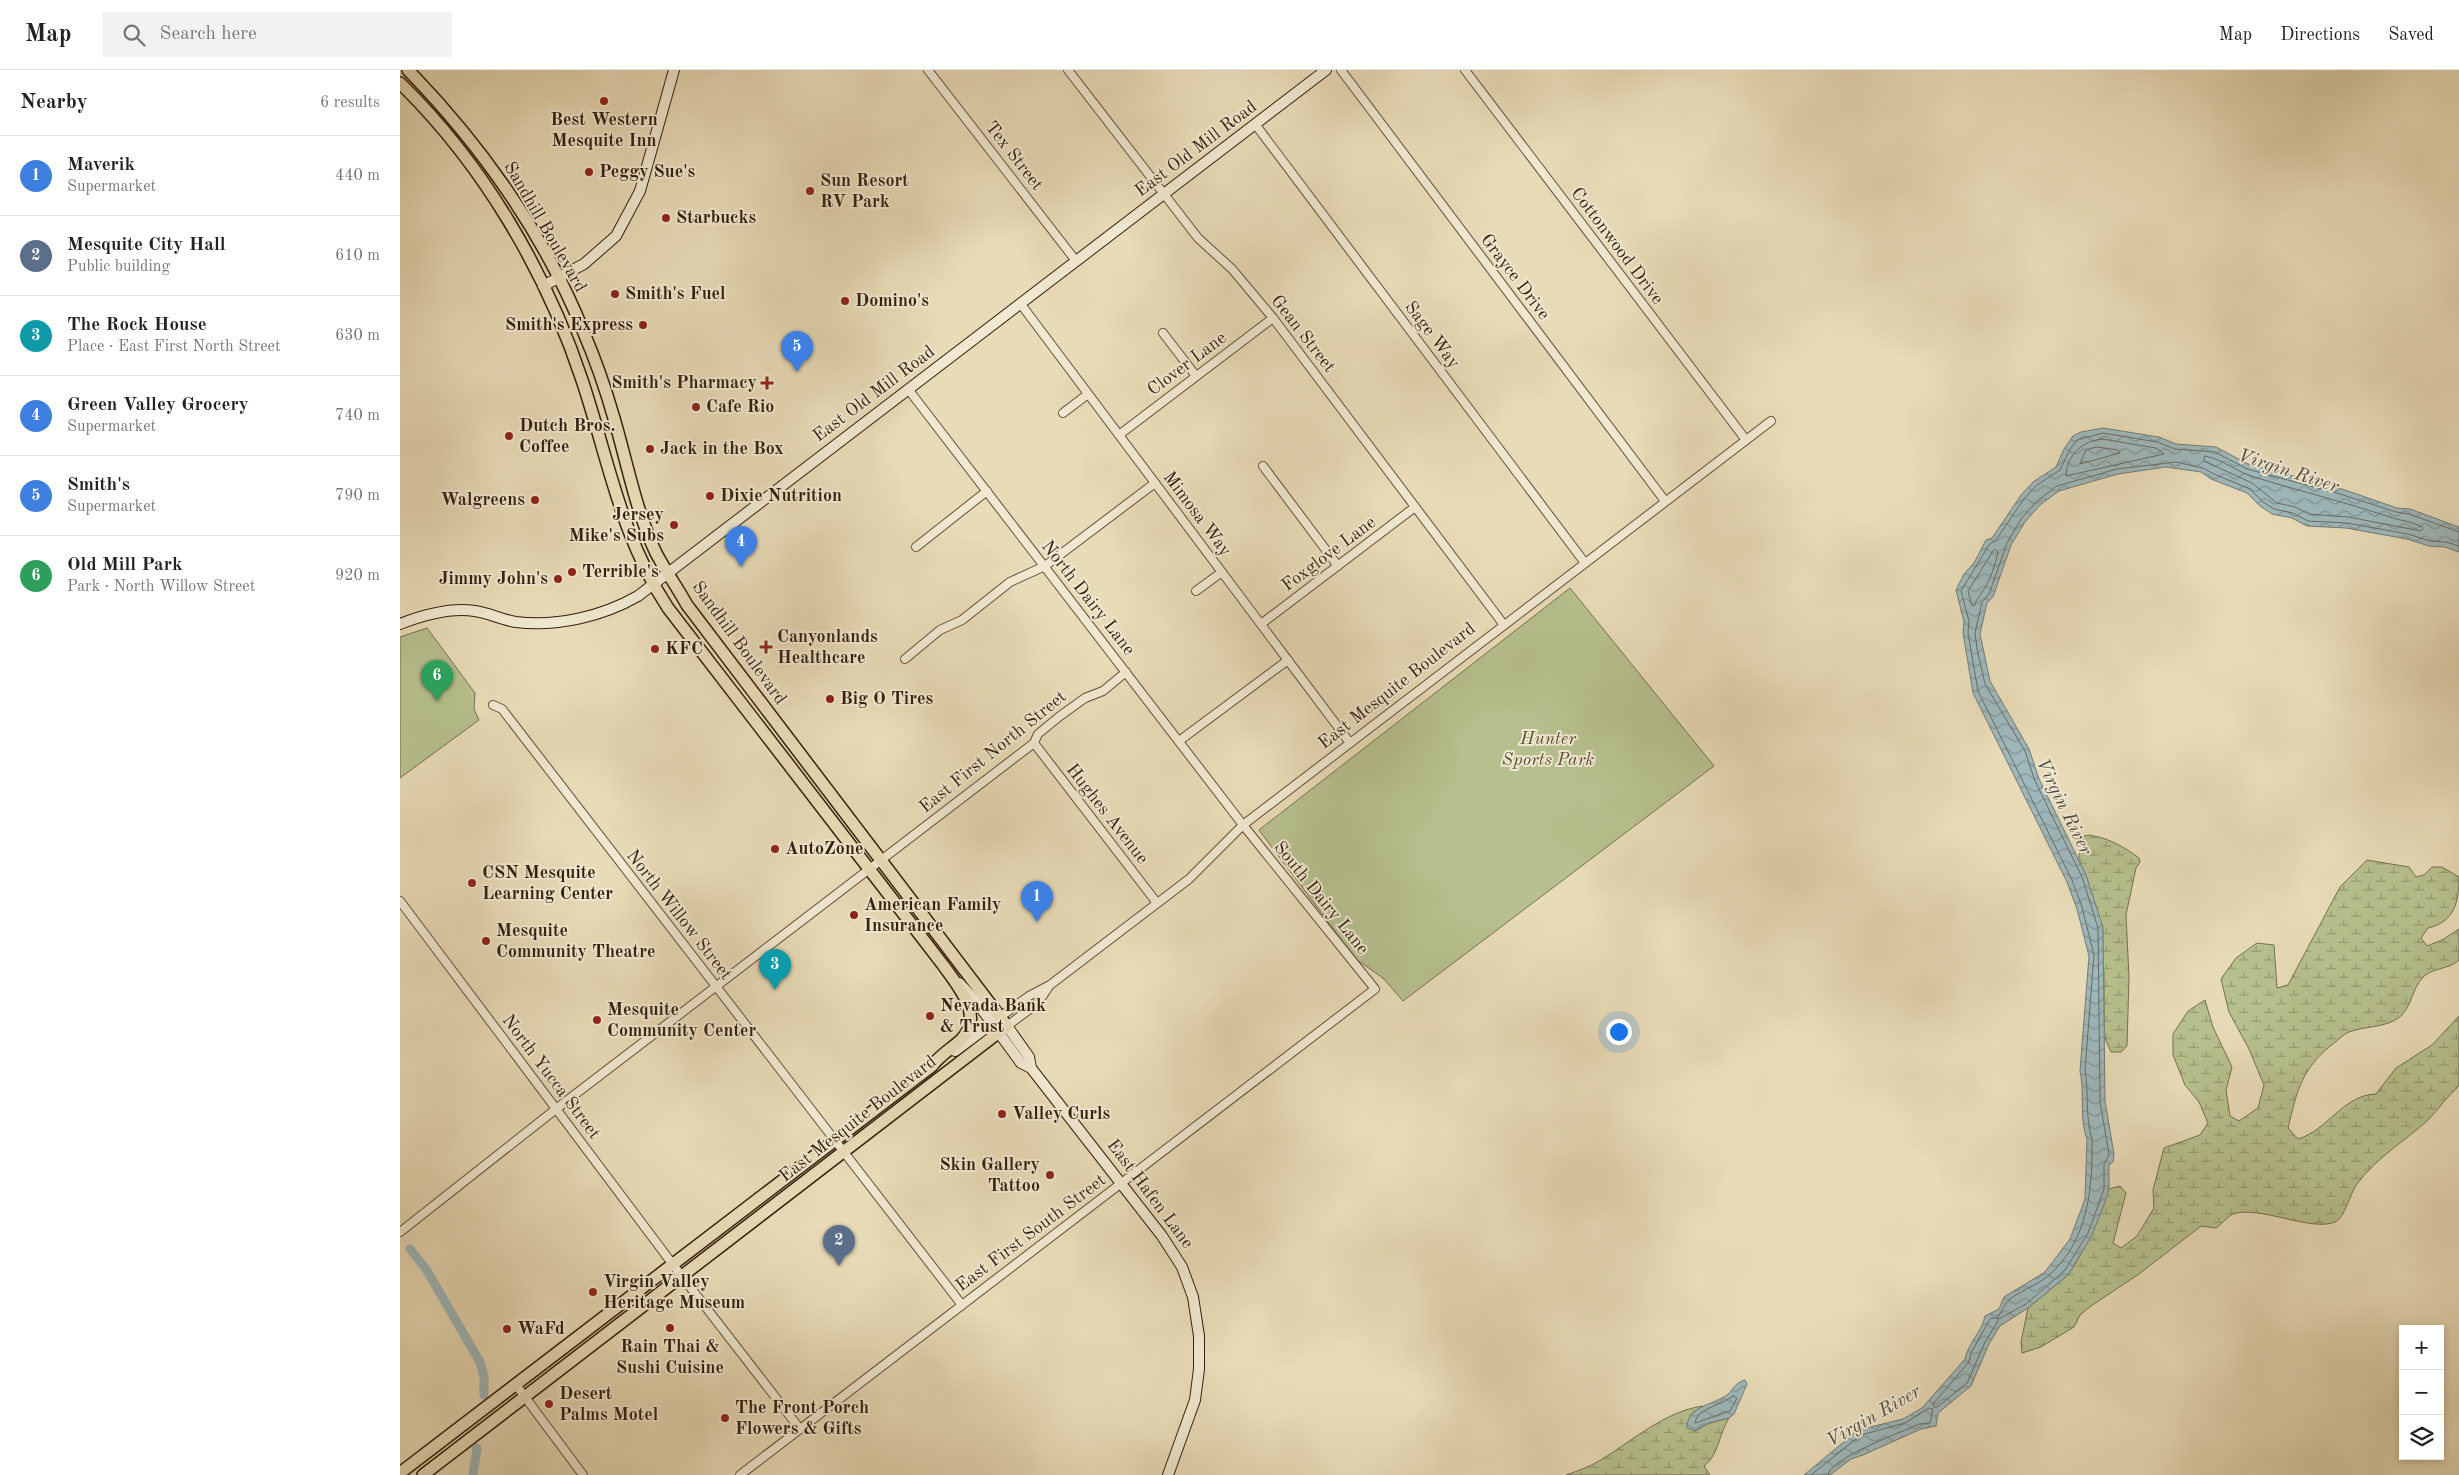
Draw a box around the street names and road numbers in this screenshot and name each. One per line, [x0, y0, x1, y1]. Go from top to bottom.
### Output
street label: East Old Mill Road [1132, 98, 1260, 200]
street label: Tex Street [982, 118, 1046, 194]
street label: Sandhill Boulevard [500, 159, 590, 295]
street label: Cottonwood Drive [1567, 184, 1667, 308]
street label: Grayce Drive [1477, 231, 1553, 323]
street label: Gean Street [1267, 292, 1339, 376]
street label: Sage Way [1401, 298, 1463, 372]
street label: Clover Lane [1144, 329, 1230, 399]
street label: East Old Mill Road [810, 343, 938, 445]
street label: Mimosa Way [1159, 468, 1235, 560]
street label: Foxglove Lane [1279, 513, 1379, 595]
street label: North Dairy Lane [1038, 537, 1138, 659]
street label: Sandhill Boulevard [688, 578, 790, 708]
street label: East Mesquite Boulevard [1315, 619, 1479, 753]
street label: East First North Street [916, 687, 1070, 817]
street label: Hughes Avenue [1062, 761, 1152, 867]
street label: South Dairy Lane [1270, 838, 1372, 958]
street label: North Willow Street [623, 847, 735, 983]
street label: North Yucca Street [498, 1011, 604, 1143]
street label: East Mesquite Boulevard [776, 1052, 940, 1186]
street label: East Hafen Lane [1103, 1136, 1197, 1252]
street label: East First South Street [953, 1171, 1109, 1295]

